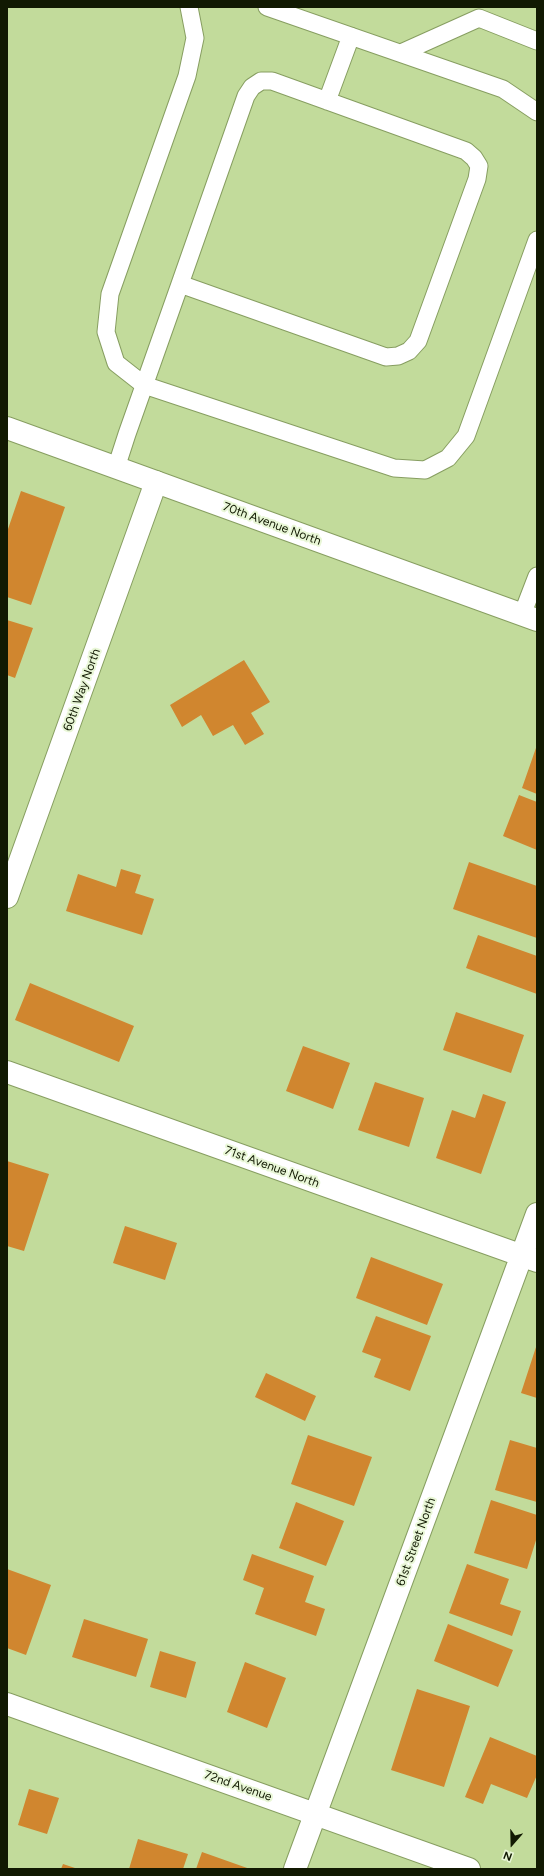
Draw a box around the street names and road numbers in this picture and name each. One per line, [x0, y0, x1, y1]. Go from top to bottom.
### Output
street label: 70th Avenue North [221, 500, 323, 548]
street label: 60th Way North [60, 647, 104, 733]
street label: 71st Avenue North [223, 1143, 321, 1191]
street label: 61st Street North [393, 1496, 439, 1588]
street label: 72nd Avenue [202, 1768, 274, 1804]

